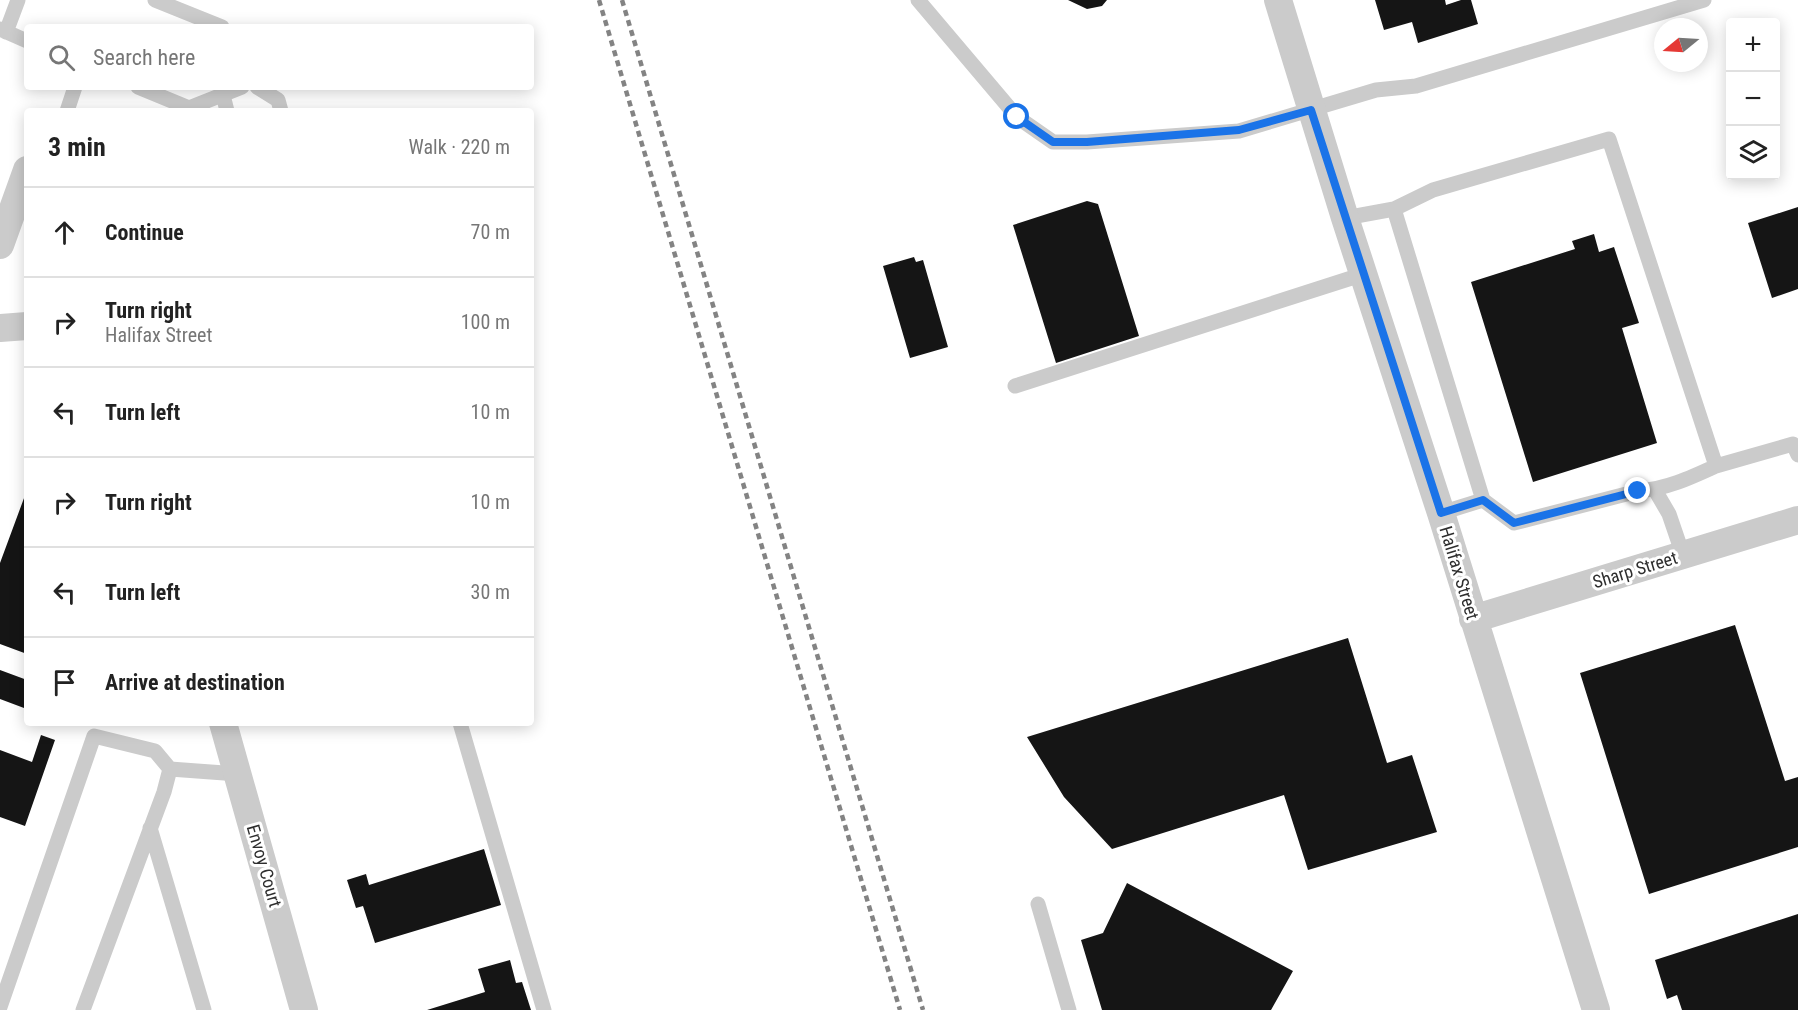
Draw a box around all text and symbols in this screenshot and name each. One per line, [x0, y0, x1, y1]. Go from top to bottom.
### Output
north arrow [1654, 18, 1708, 72]
map controls [1726, 18, 1780, 180]
button: + [1726, 18, 1780, 72]
search box [24, 24, 534, 90]
icon: search [45, 41, 78, 74]
text: Search here [93, 45, 195, 70]
button: − [1726, 72, 1780, 126]
route start [1003, 103, 1029, 129]
button: layers [1726, 126, 1780, 180]
text: 3 min [48, 132, 106, 162]
text: Walk · 220 m [409, 135, 510, 159]
icon: ahead [48, 216, 81, 249]
text: Continue [105, 220, 184, 245]
text: 70 m [471, 220, 510, 244]
text: Turn right [105, 298, 192, 323]
icon: right [48, 306, 81, 339]
text: 100 m [461, 310, 510, 334]
text: Halifax Street [105, 323, 212, 347]
icon: left [48, 396, 81, 429]
text: Turn left [105, 400, 180, 425]
text: 10 m [471, 400, 510, 424]
route end [1624, 477, 1650, 503]
icon: right [48, 486, 81, 519]
text: Turn right [105, 490, 192, 515]
text: 10 m [471, 490, 510, 514]
street label: Halifax Street [1435, 524, 1484, 622]
street label: Sharp Street [1590, 547, 1680, 592]
icon: left [48, 576, 81, 609]
text: Turn left [105, 580, 180, 605]
text: 30 m [471, 580, 510, 604]
icon: arrive [48, 666, 81, 699]
text: Arrive at destination [105, 670, 285, 695]
street label: Envoy Court [243, 822, 286, 910]

